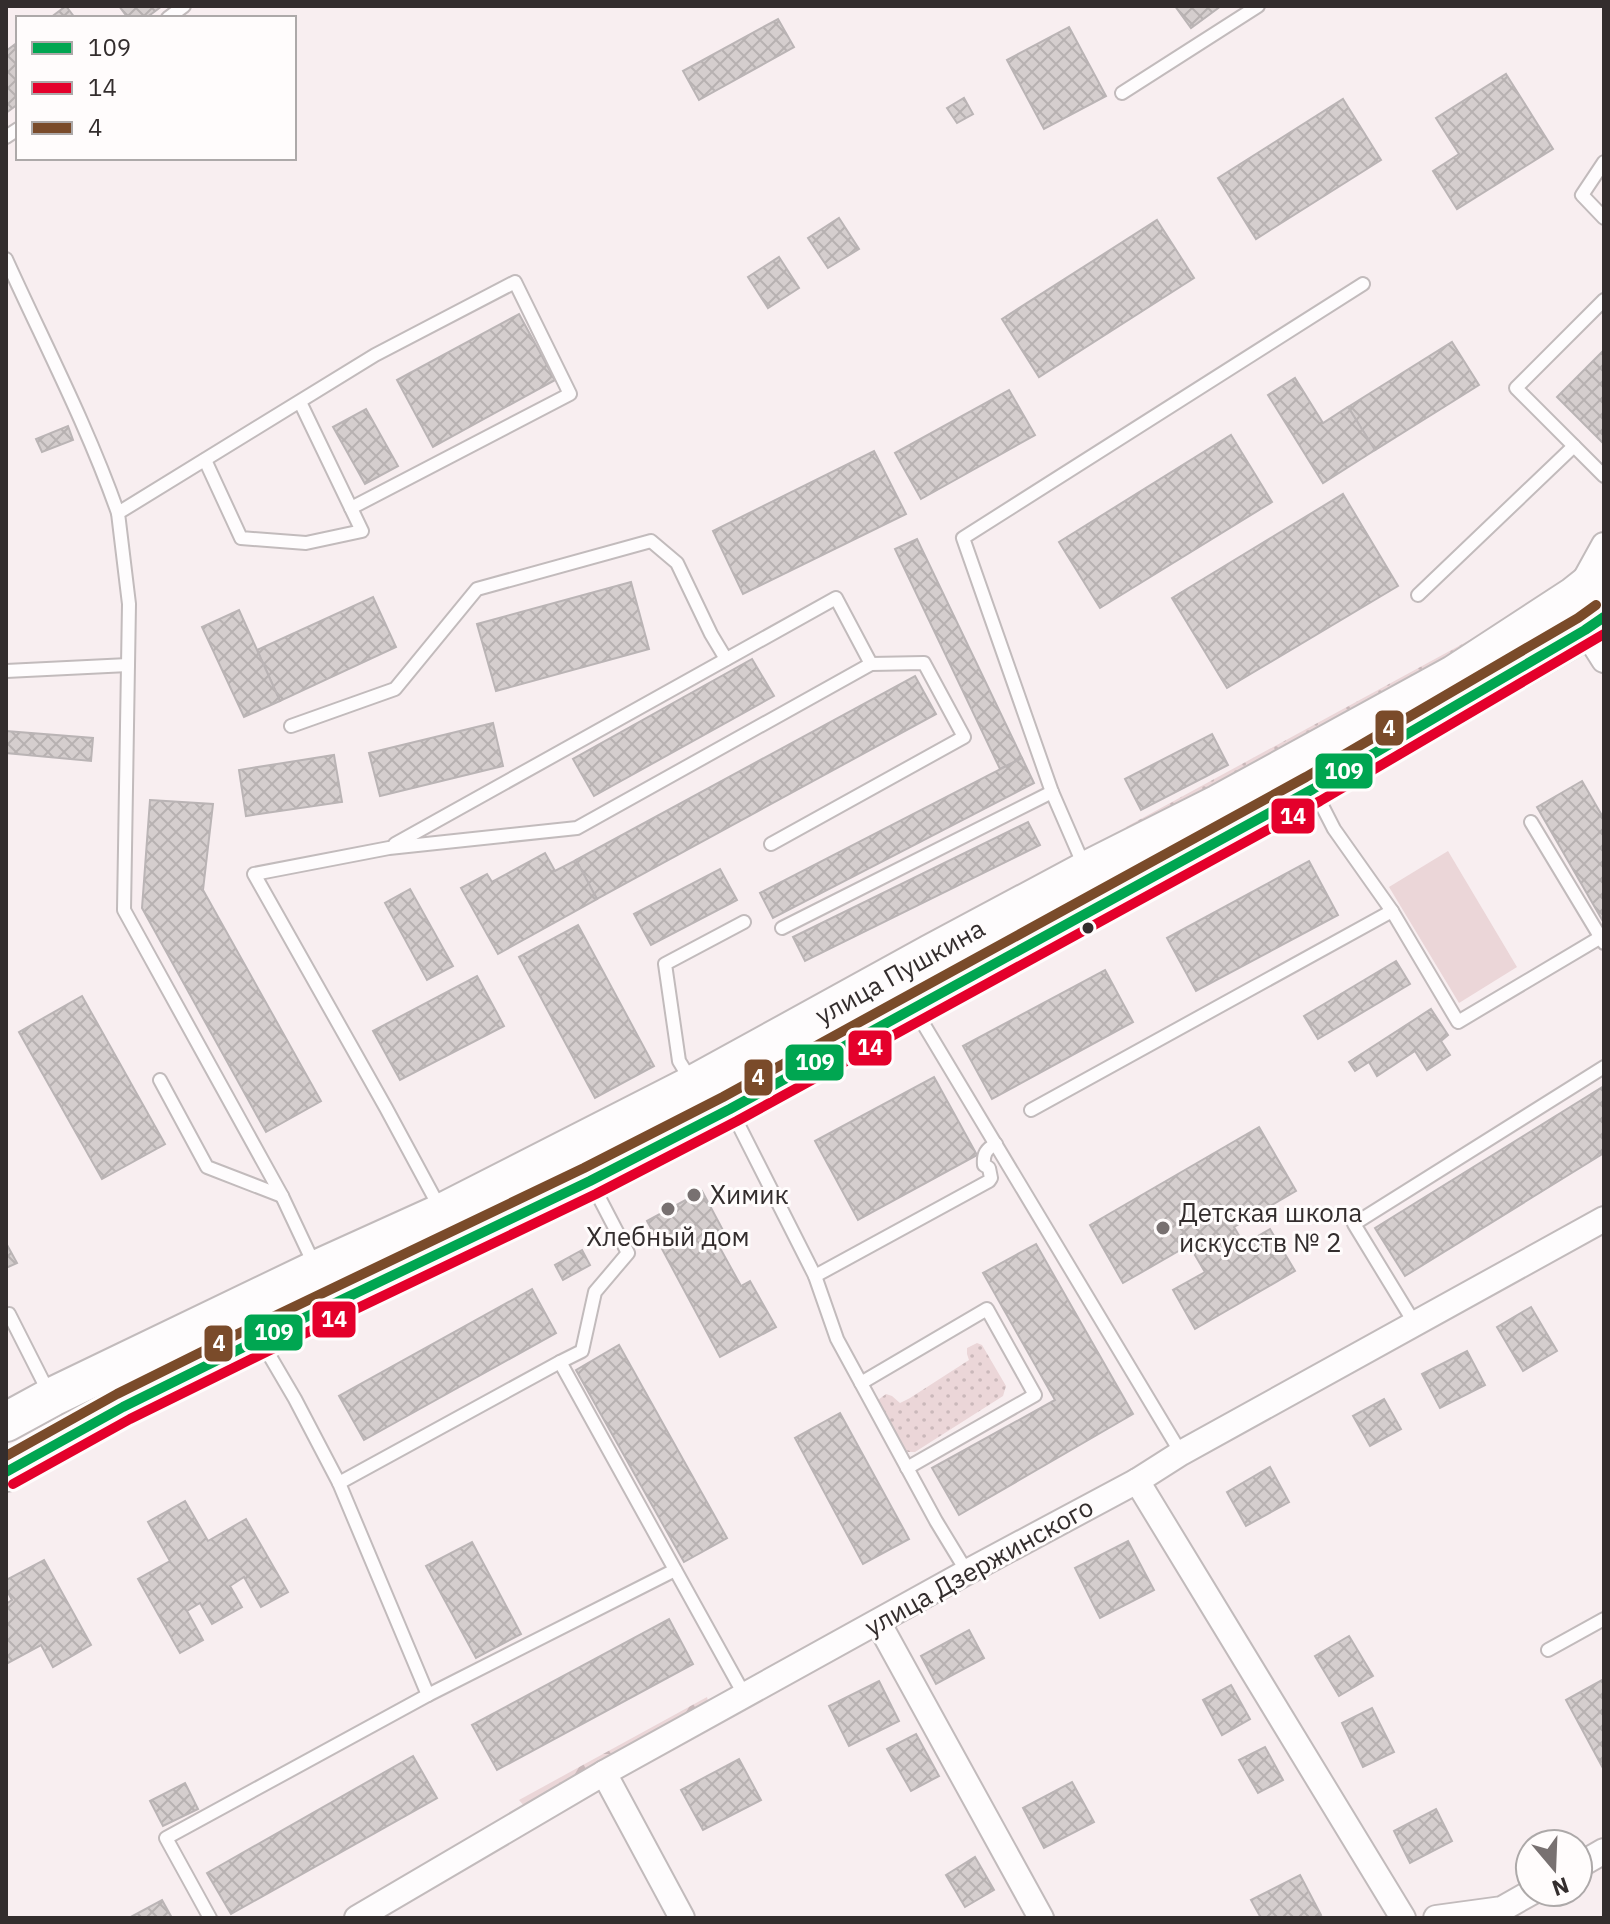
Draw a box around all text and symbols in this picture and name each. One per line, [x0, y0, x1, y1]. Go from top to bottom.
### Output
legend [16, 16, 296, 160]
text: 109 [88, 31, 131, 63]
text: 14 [88, 71, 117, 103]
text: 4 [88, 111, 102, 143]
line badge: 4 [1374, 709, 1405, 747]
text: 4 [1382, 713, 1396, 742]
line badge: 109 [1314, 752, 1374, 790]
text: 109 [1324, 756, 1364, 785]
line badge: 14 [1270, 797, 1316, 835]
text: 14 [1280, 801, 1306, 830]
street label: улица Пушкина [809, 910, 990, 1032]
unlabelled marker [1080, 920, 1096, 936]
line badge: 14 [847, 1029, 893, 1067]
text: 14 [857, 1032, 883, 1061]
line badge: 109 [784, 1043, 845, 1082]
text: 109 [795, 1047, 835, 1076]
line badge: 4 [743, 1058, 774, 1097]
text: 4 [751, 1062, 765, 1091]
place label: Химик [710, 1177, 789, 1211]
marker: Химик [685, 1186, 703, 1204]
place label: Детская школа искусств № 2 [1179, 1195, 1362, 1259]
marker: Хлебный дом [659, 1200, 677, 1218]
place label: Хлебный дом [586, 1219, 750, 1253]
marker: Детская школа искусств № 2 [1154, 1219, 1172, 1237]
line badge: 14 [311, 1300, 357, 1339]
text: 14 [321, 1304, 347, 1333]
line badge: 109 [243, 1313, 304, 1352]
text: 109 [254, 1317, 294, 1346]
line badge: 4 [203, 1324, 234, 1363]
text: 4 [212, 1328, 226, 1357]
street label: улица Дзержинского [858, 1489, 1099, 1643]
north arrow [1514, 1828, 1594, 1908]
text: N [1548, 1871, 1573, 1904]

